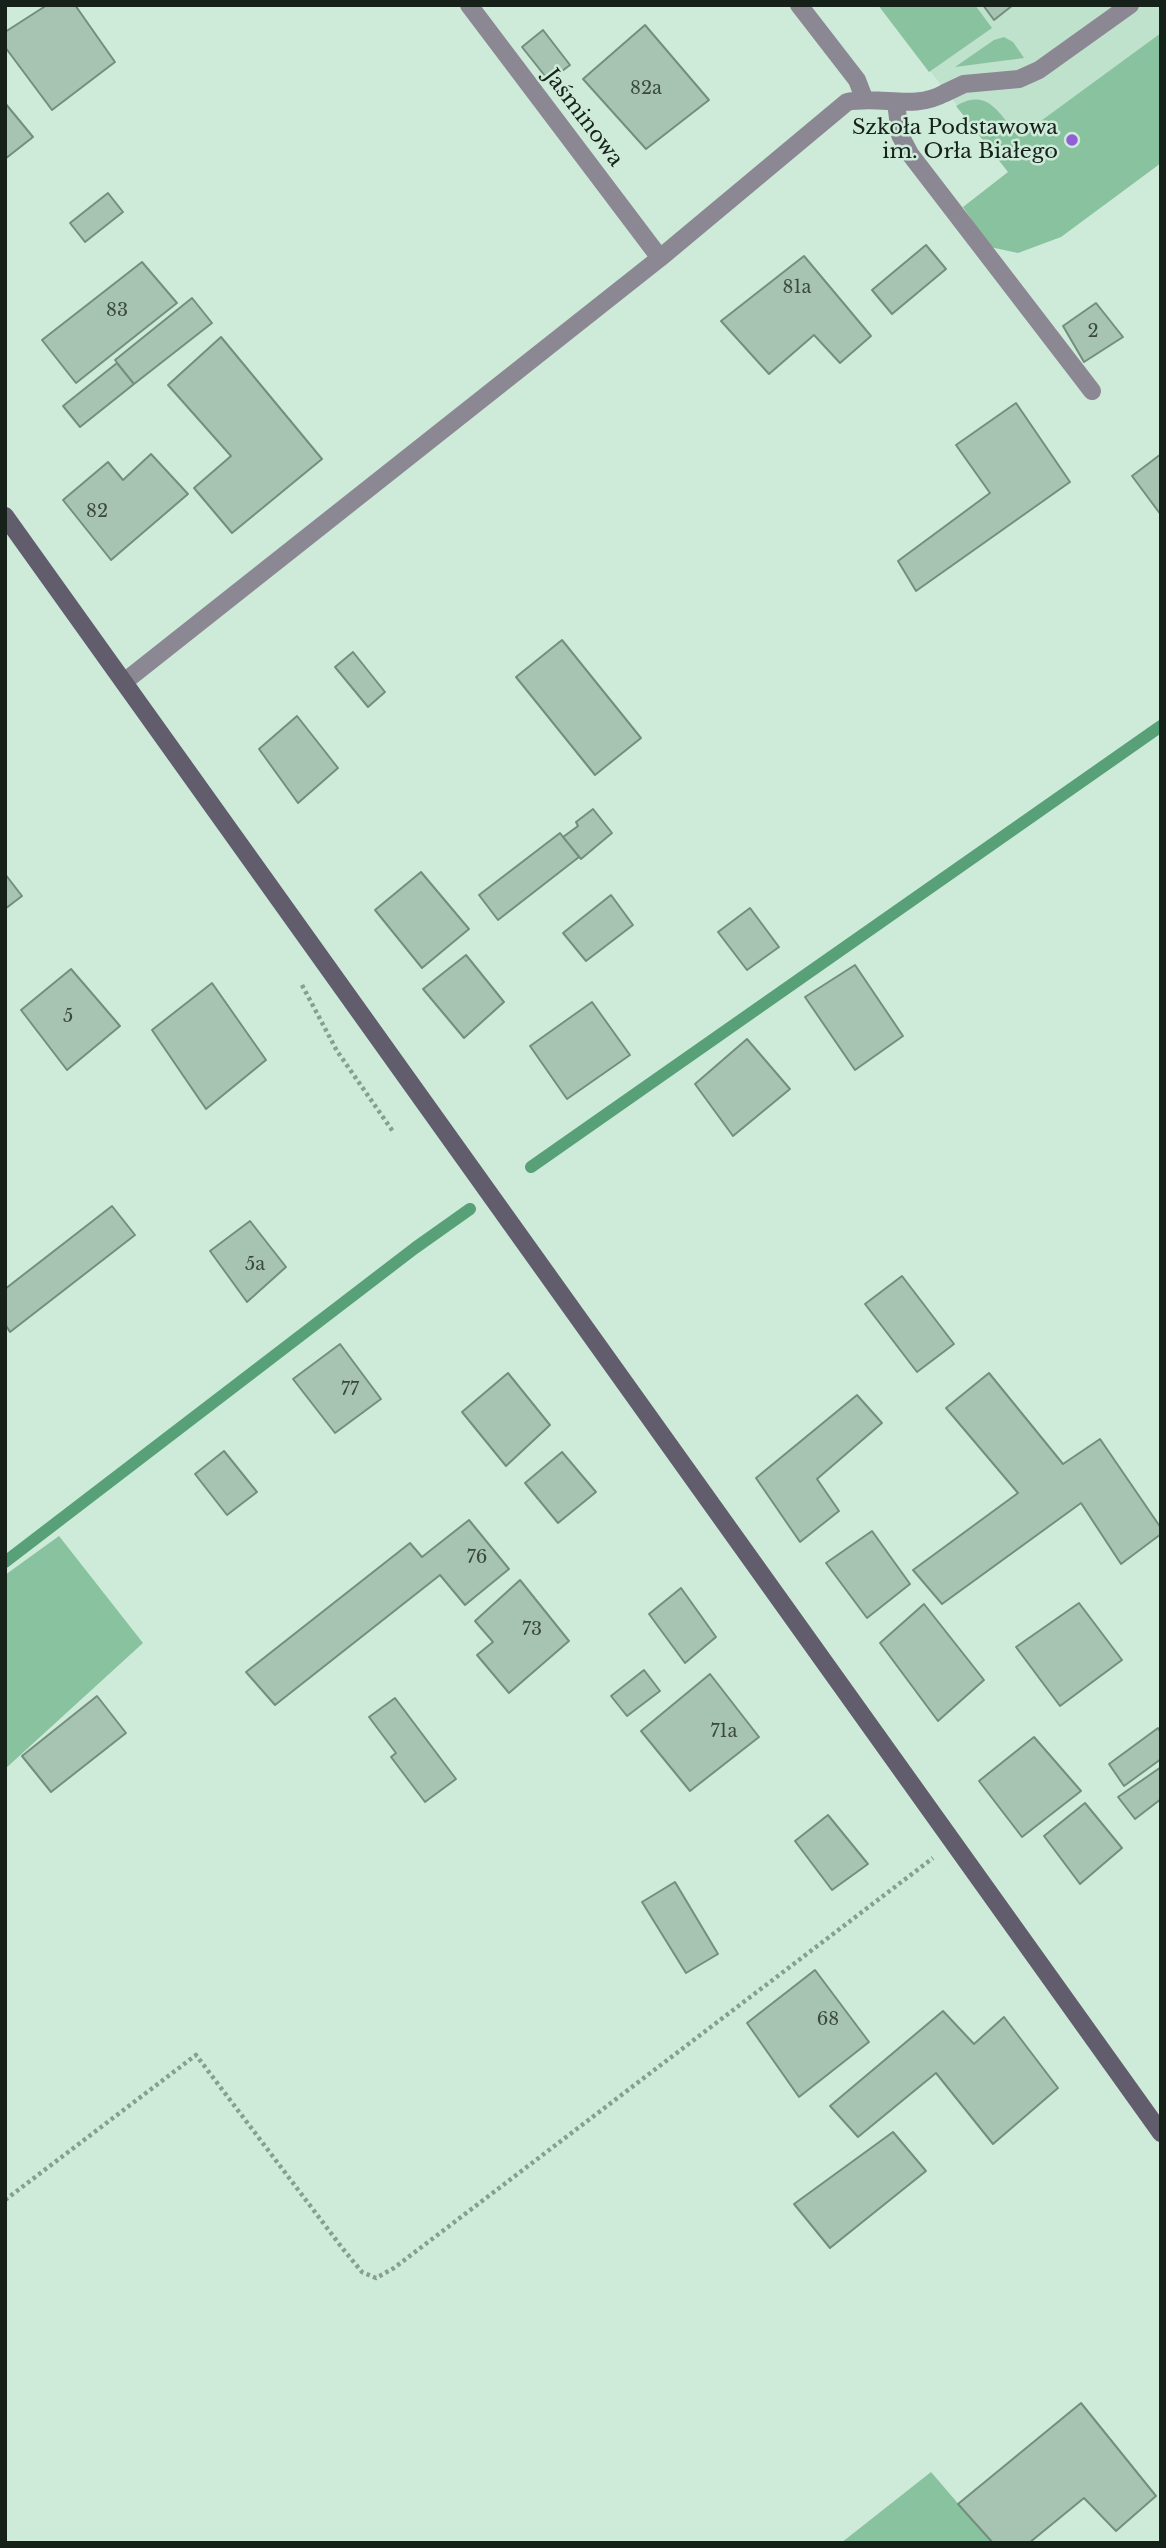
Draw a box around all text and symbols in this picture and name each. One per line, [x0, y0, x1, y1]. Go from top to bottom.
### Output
street label: Jaśminowa [538, 64, 628, 172]
house number: 82a [630, 78, 662, 100]
place label: Szkoła Podstawowa im. Orła Białego [852, 115, 1058, 165]
marker: Szkoła Podstawowa im. Orła Białego [1064, 132, 1080, 148]
house number: 81a [783, 277, 811, 299]
house number: 83 [106, 300, 128, 322]
house number: 2 [1087, 321, 1099, 343]
house number: 82 [86, 501, 108, 523]
house number: 5 [63, 1006, 73, 1028]
house number: 5a [245, 1254, 265, 1276]
house number: 77 [341, 1379, 359, 1401]
house number: 76 [467, 1547, 487, 1569]
house number: 73 [522, 1619, 542, 1641]
house number: 71a [710, 1721, 738, 1743]
house number: 68 [817, 2009, 839, 2031]

